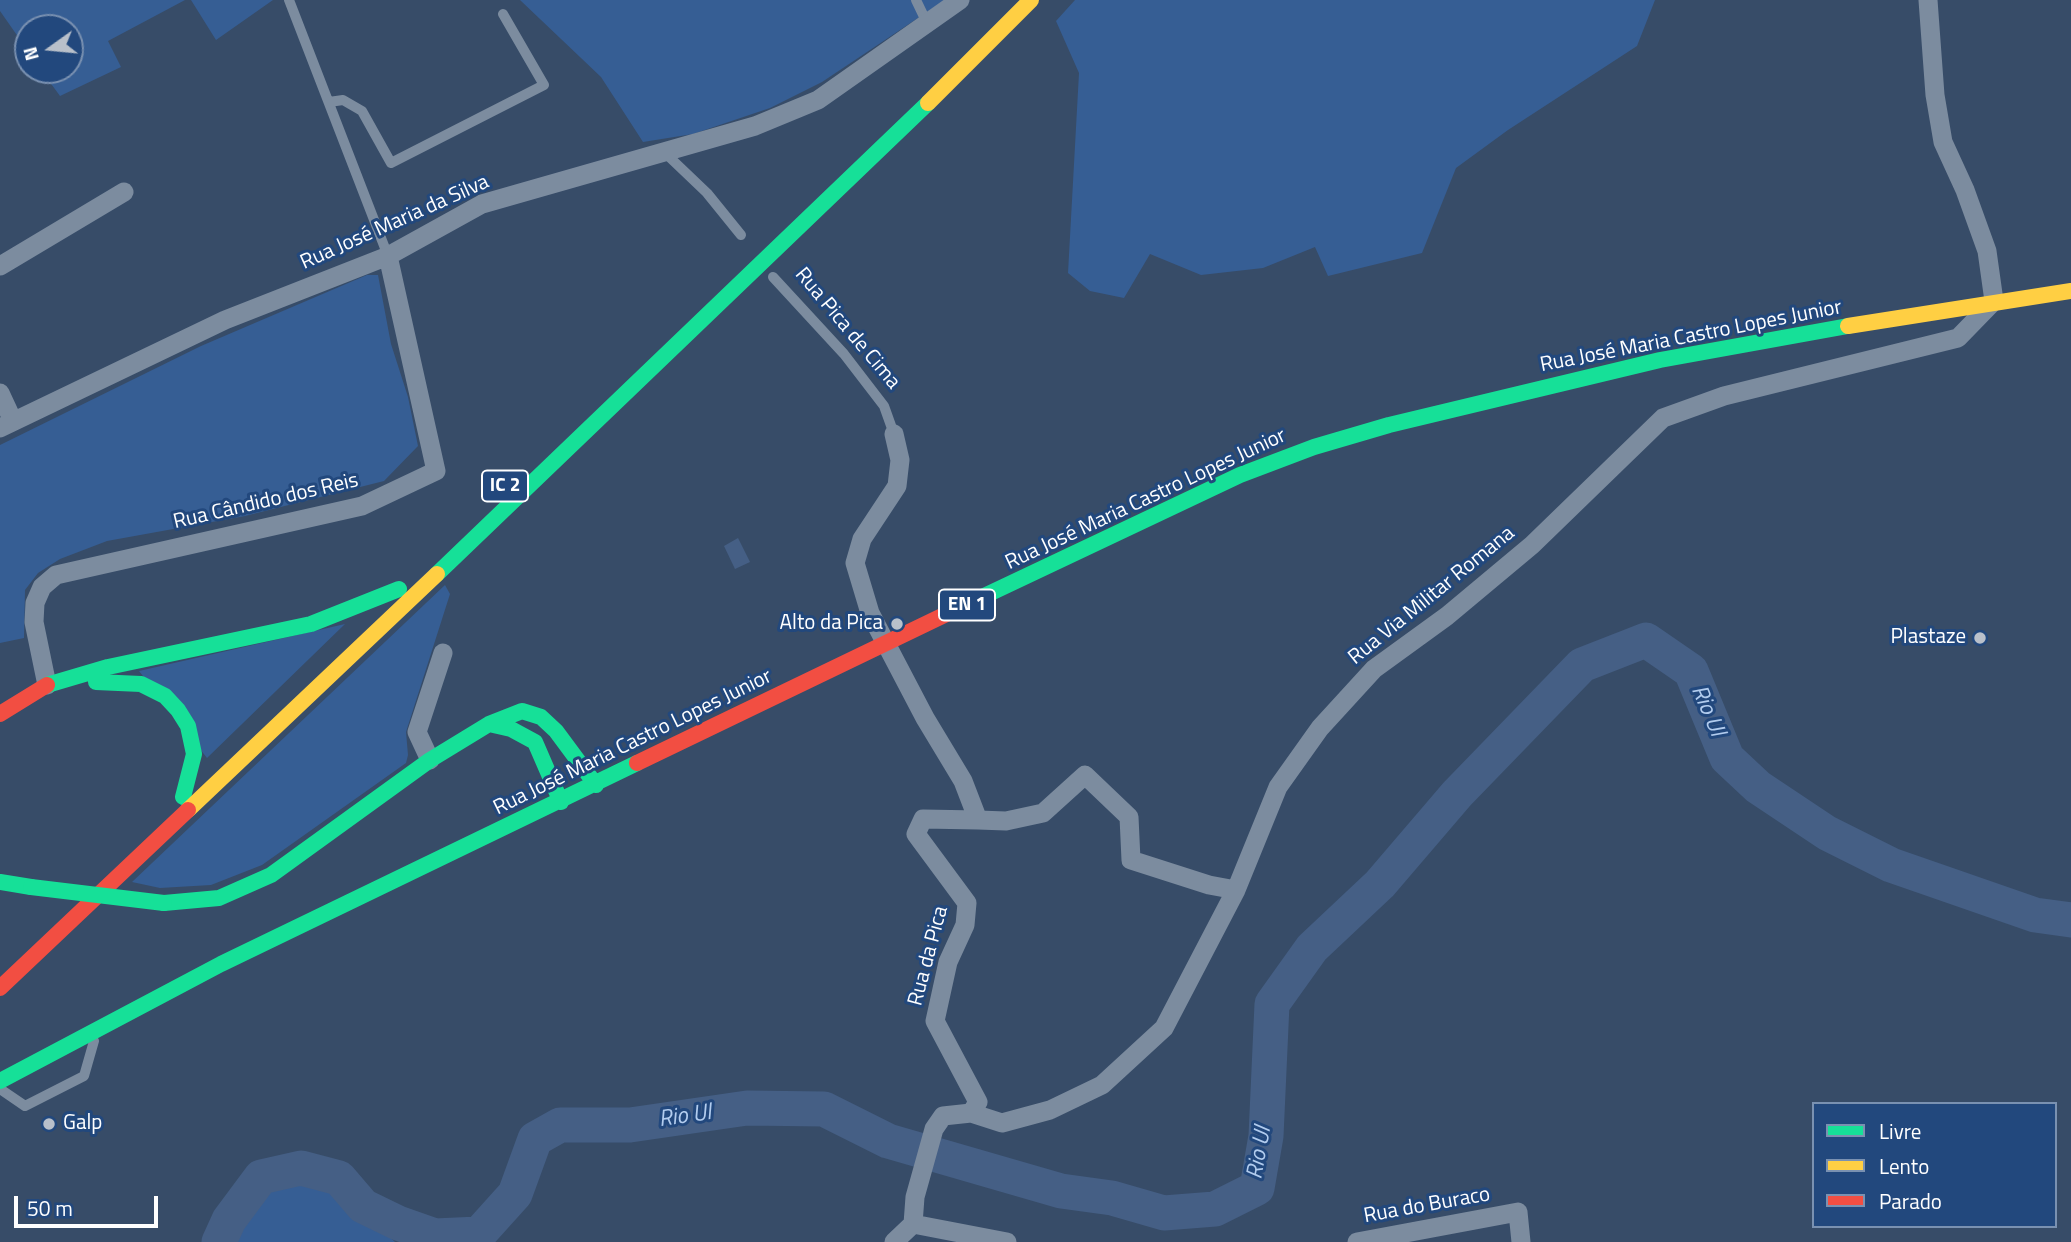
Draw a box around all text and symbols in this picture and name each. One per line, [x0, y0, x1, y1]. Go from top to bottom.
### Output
north arrow [14, 14, 84, 84]
text: N [14, 44, 46, 64]
street label: Rua José Maria da Silva [297, 170, 493, 276]
street label: Rua Pica de Cima [789, 263, 905, 395]
street label: Rua José Maria Castro Lopes Junior [1538, 295, 1844, 379]
street label: Rua José Maria Castro Lopes Junior [1002, 424, 1290, 576]
street label: Rua Cândido dos Reis [171, 468, 361, 536]
road number: IC 2 [482, 471, 528, 502]
street label: Rua Via Militar Romana [1344, 521, 1520, 671]
road number: EN 1 [939, 590, 995, 620]
place label: Alto da Pica [780, 611, 883, 637]
marker: Alto da Pica [889, 616, 905, 632]
place label: Plastaze [1890, 625, 1966, 651]
marker: Plastaze [1972, 630, 1988, 646]
street label: Rua José Maria Castro Lopes Junior [490, 664, 776, 822]
water label: Rio Ul [1684, 681, 1730, 741]
street label: Rua da Pica [904, 903, 954, 1009]
water label: Rio Ul [657, 1100, 713, 1134]
legend [1812, 1102, 2057, 1228]
place label: Galp [63, 1111, 102, 1137]
text: Livre [1879, 1115, 1921, 1147]
marker: Galp [41, 1116, 57, 1132]
water label: Rio Ul [1242, 1125, 1278, 1181]
text: Lento [1879, 1150, 1929, 1182]
scale bar [18, 1182, 161, 1226]
street label: Rua do Buraco [1362, 1182, 1492, 1230]
text: Parado [1879, 1185, 1942, 1217]
text: 50 m [27, 1192, 73, 1224]

